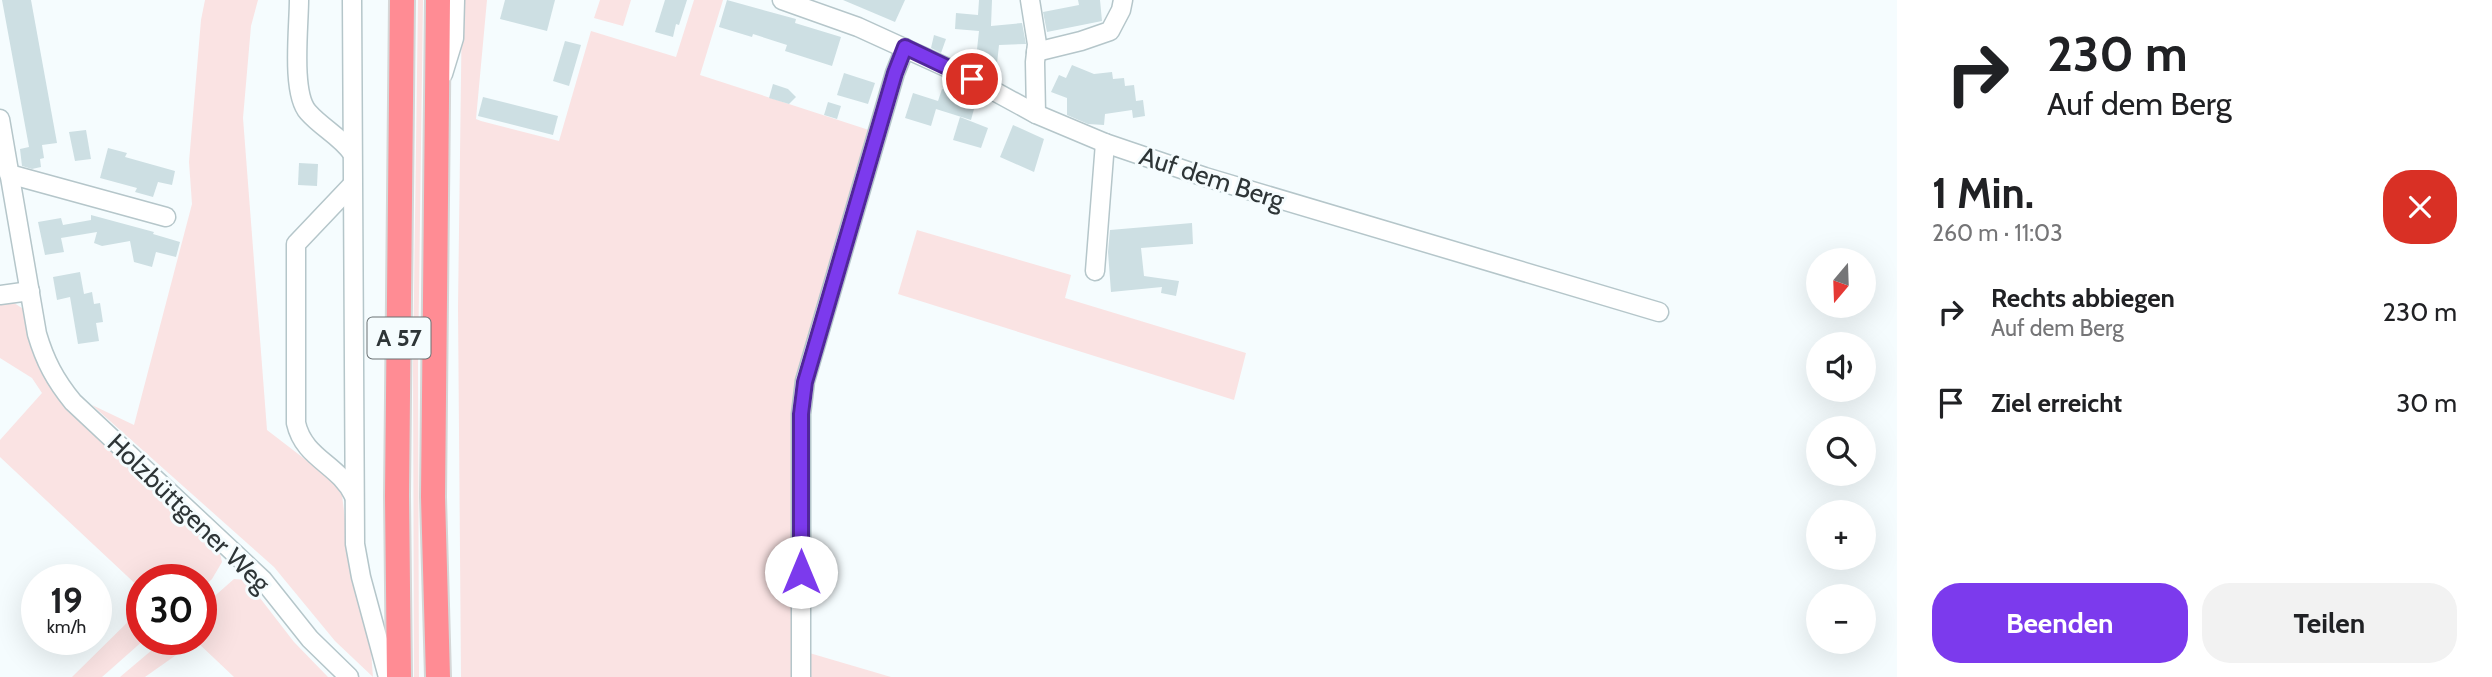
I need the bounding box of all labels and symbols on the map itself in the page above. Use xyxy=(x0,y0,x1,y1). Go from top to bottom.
pin xyxy=(942,49,1002,109)
street label: Auf dem Berg xyxy=(1136,140,1289,217)
north arrow xyxy=(1806,248,1876,318)
road number: A 57 xyxy=(368,318,430,358)
street label: Holzbüttgener Weg xyxy=(101,427,278,600)
position arrow xyxy=(764,535,838,609)
speed limit sign: 30 xyxy=(126,564,217,655)

